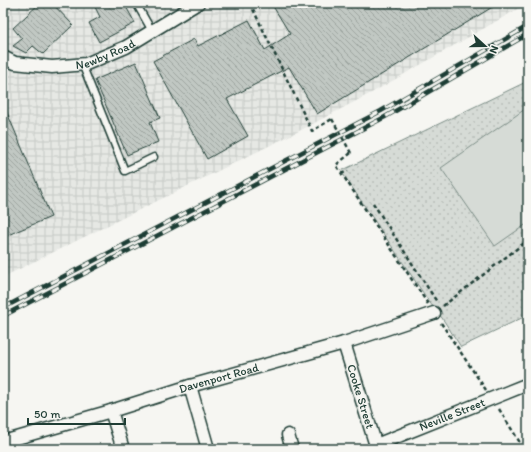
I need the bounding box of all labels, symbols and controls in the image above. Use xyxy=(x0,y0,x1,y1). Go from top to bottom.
north arrow xyxy=(465,26,505,66)
street label: Newby Road xyxy=(75,36,138,72)
text: N xyxy=(486,44,501,55)
street label: Davenport Road xyxy=(177,360,261,396)
street label: Cooke Street xyxy=(344,363,377,431)
street label: Neville Street xyxy=(417,395,487,434)
scale bar xyxy=(28,400,125,426)
text: 50 m xyxy=(34,407,60,421)

